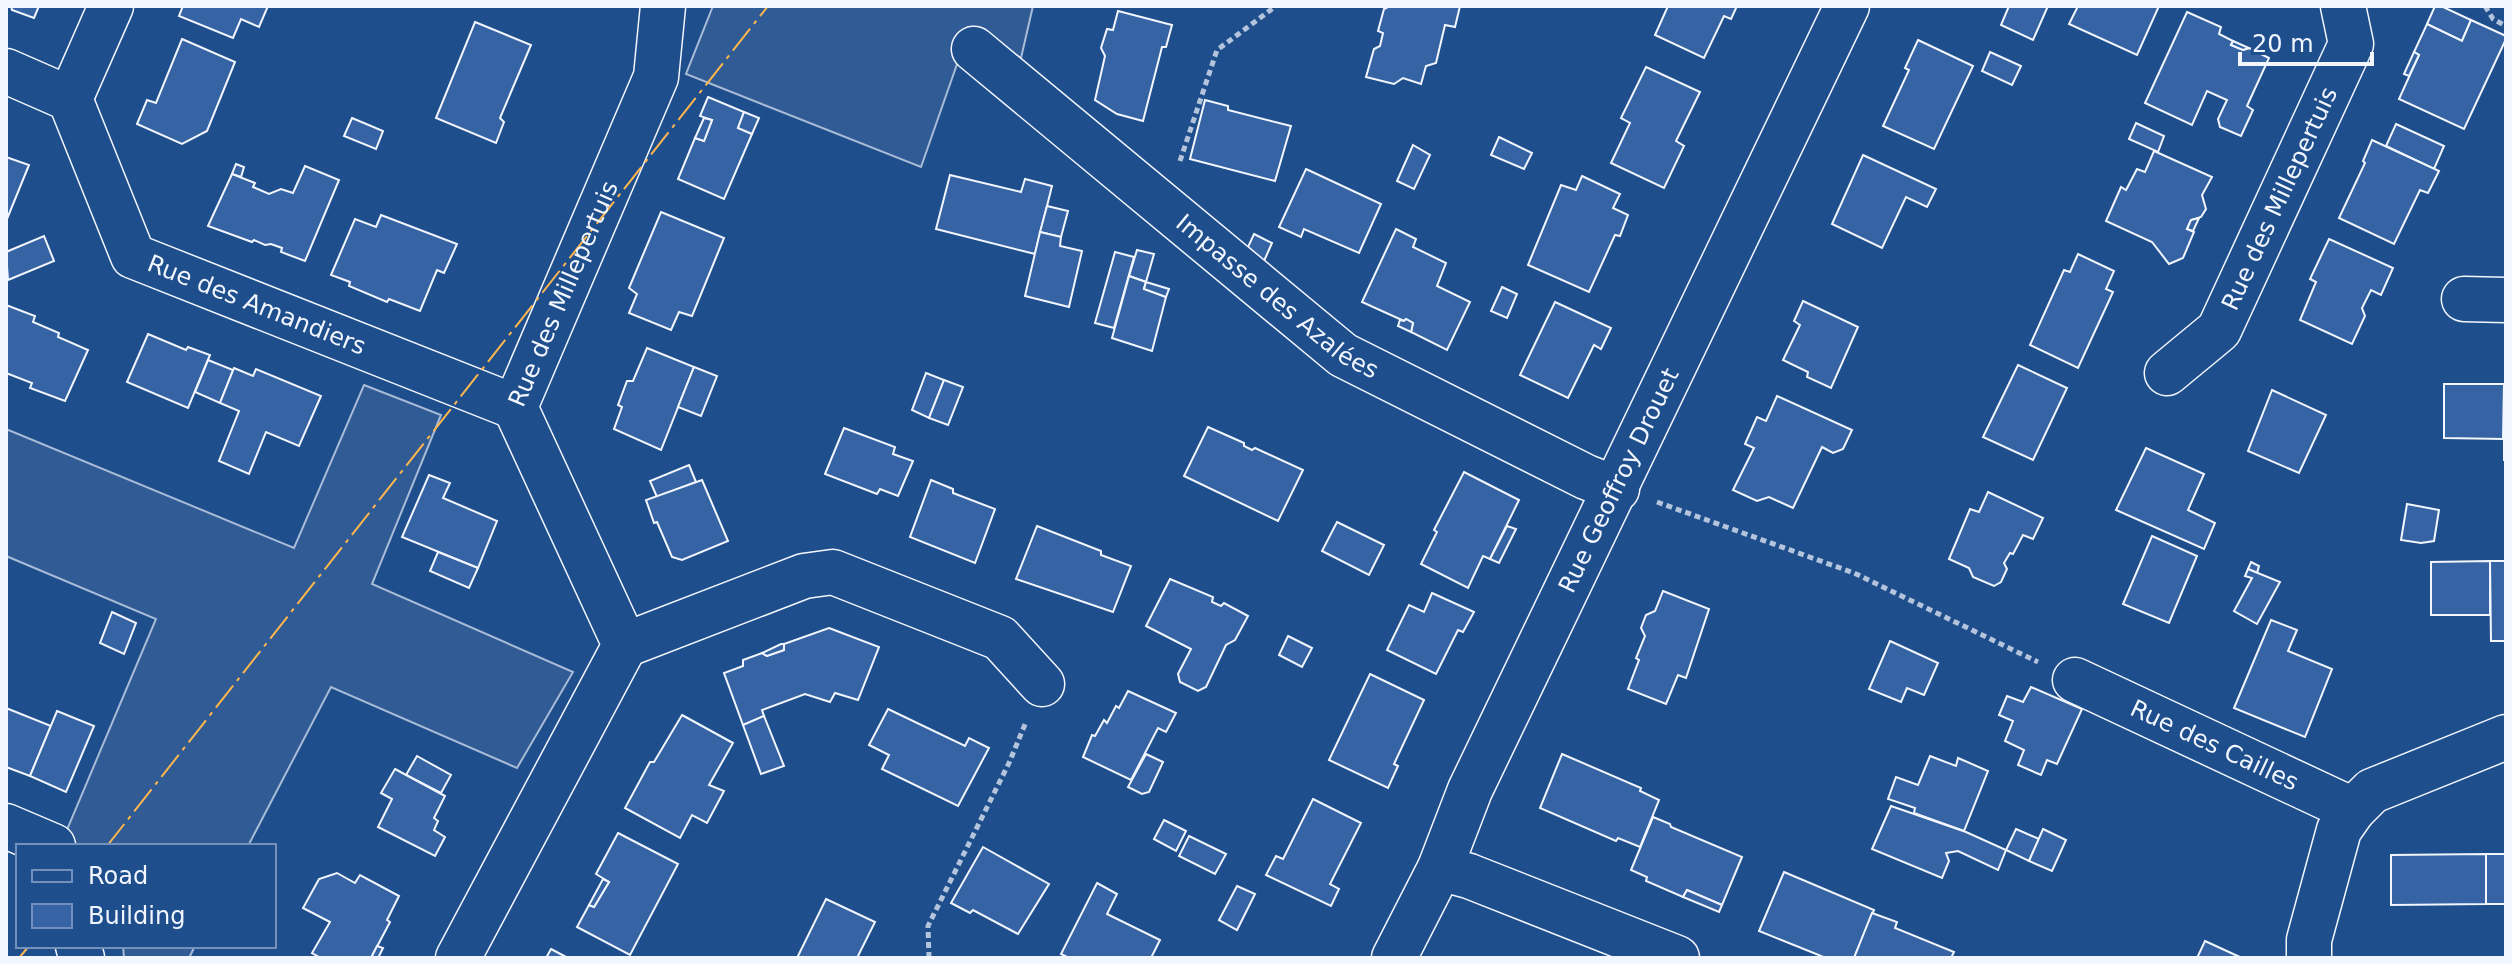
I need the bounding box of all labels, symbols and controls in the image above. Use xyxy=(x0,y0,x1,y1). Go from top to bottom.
scale bar xyxy=(2240,16,2372,66)
text: 20 m xyxy=(2252,30,2314,58)
street label: Rue des Millepertuis xyxy=(2216,83,2343,315)
street label: Rue des Millepertuis xyxy=(503,177,624,411)
street label: Impasse des Azalées xyxy=(1170,209,1383,385)
street label: Rue des Amandiers xyxy=(144,249,370,361)
street label: Rue Geoffroy Drouet xyxy=(1553,364,1685,597)
street label: Rue des Cailles xyxy=(2126,694,2303,797)
legend xyxy=(16,844,276,948)
text: Road xyxy=(88,862,148,890)
text: Building xyxy=(88,902,185,930)

